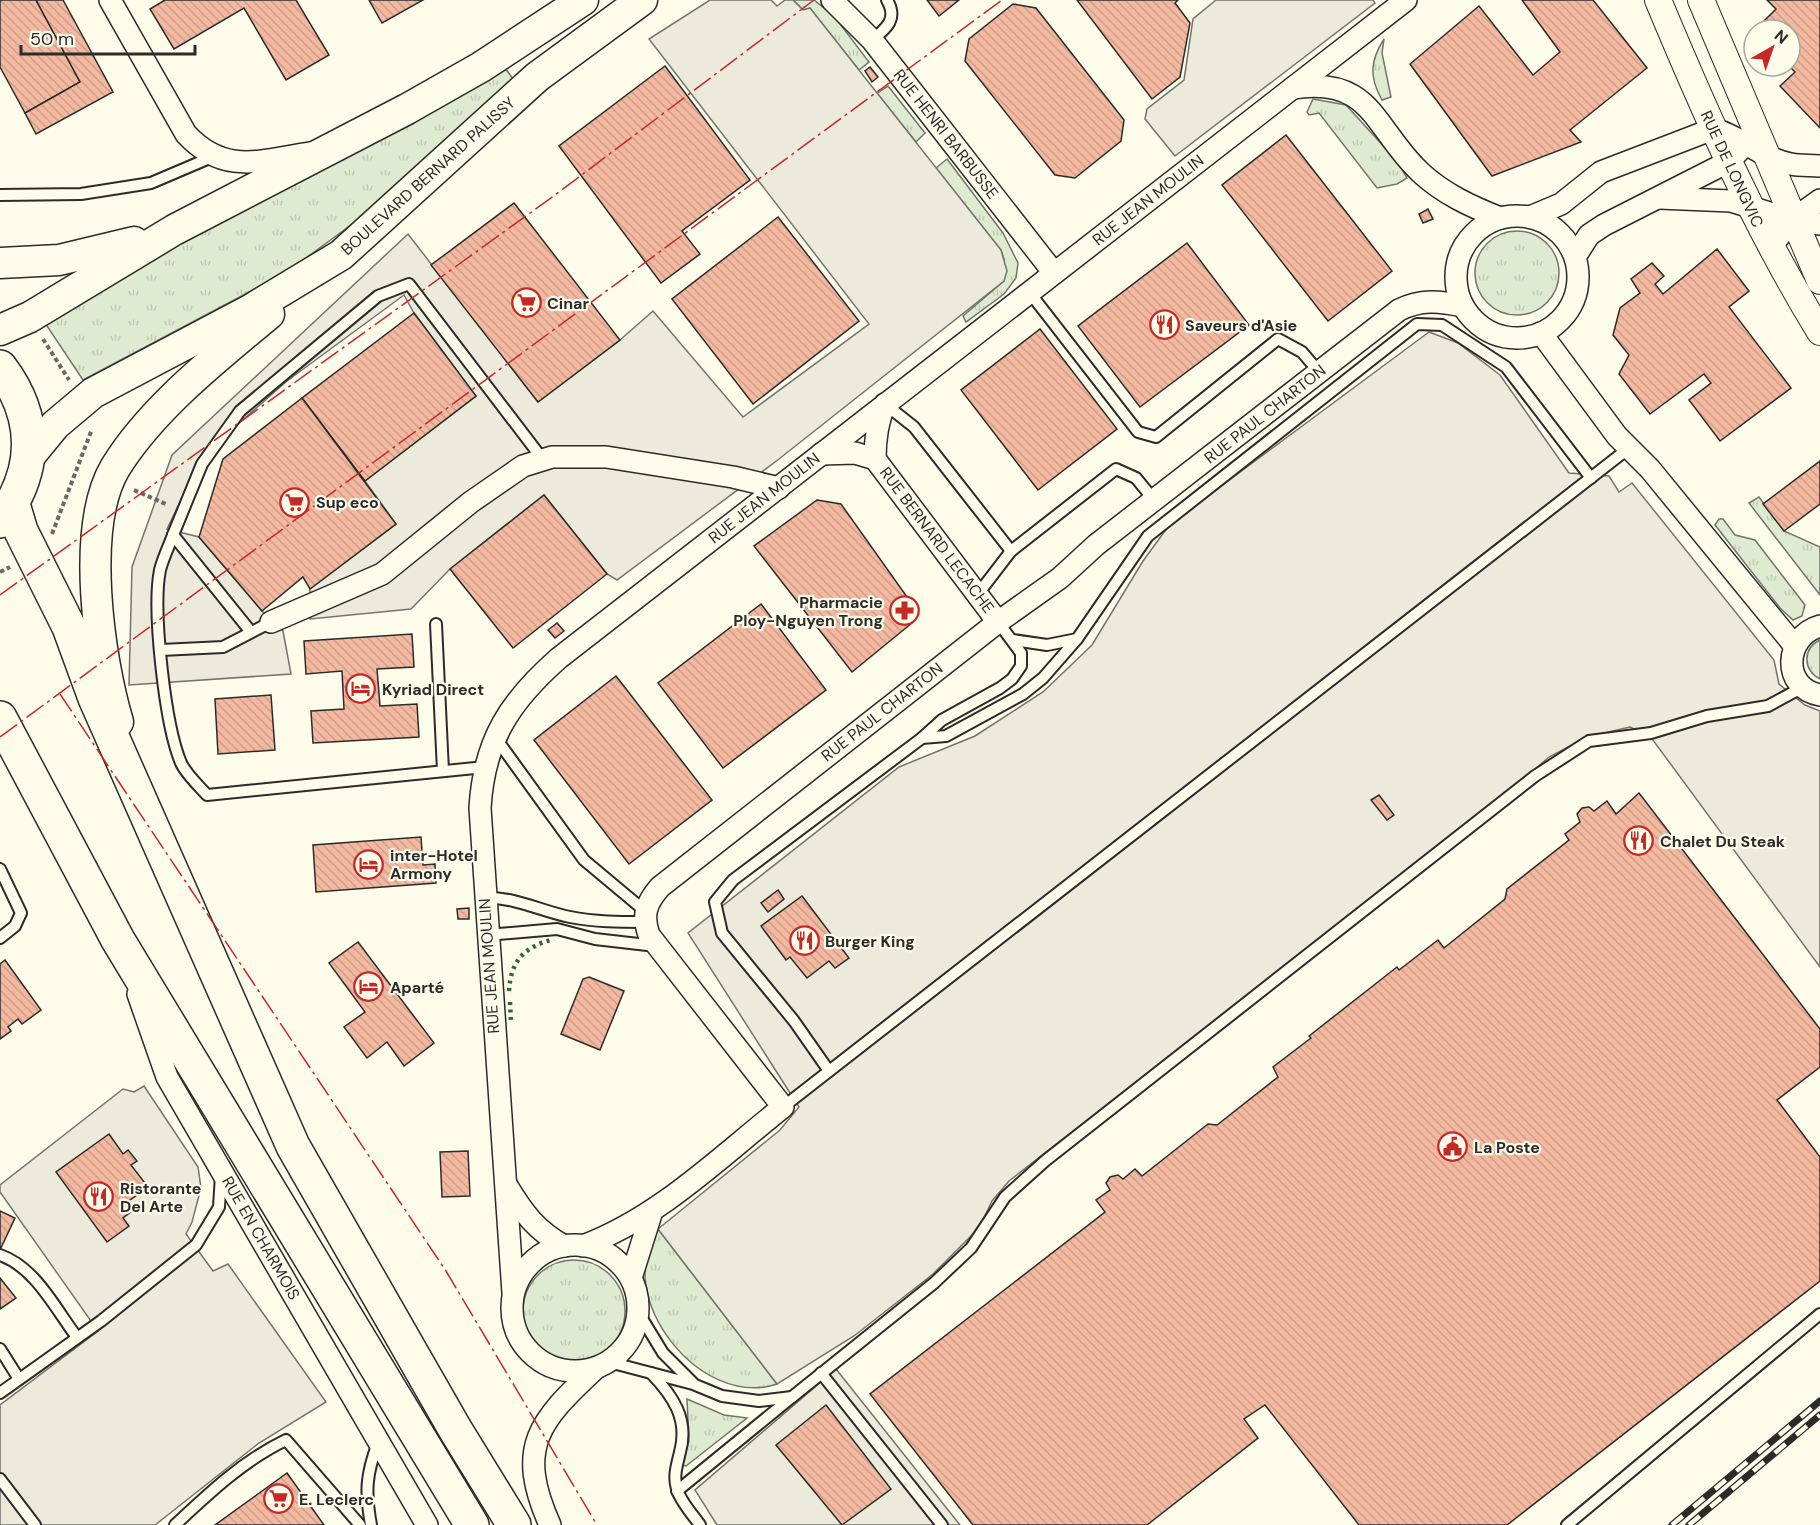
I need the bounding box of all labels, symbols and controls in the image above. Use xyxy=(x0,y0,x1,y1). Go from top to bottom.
scale bar xyxy=(21,18,195,56)
north arrow xyxy=(1742,18,1802,78)
text: N xyxy=(1770,25,1793,49)
text: 50 m xyxy=(30,27,74,51)
street label: RUE HENRI BARBUSSE xyxy=(889,65,1003,203)
street label: BOULEVARD BERNARD PALISSY xyxy=(337,92,519,260)
street label: RUE DE LONGVIC xyxy=(1696,107,1768,231)
street label: RUE JEAN MOULIN xyxy=(1088,150,1208,250)
supermarket icon: Cinar xyxy=(510,287,542,319)
place label: Cinar xyxy=(547,293,589,314)
restaurant icon: Saveurs d'Asie xyxy=(1148,309,1180,341)
place label: Saveurs d'Asie xyxy=(1185,315,1297,336)
street label: RUE PAUL CHARTON xyxy=(1200,360,1330,468)
street label: RUE JEAN MOULIN xyxy=(704,448,824,548)
street label: RUE BERNARD LECACHE xyxy=(875,463,999,617)
supermarket icon: Sup eco xyxy=(279,486,311,518)
place label: Sup eco xyxy=(316,492,379,513)
place label: Pharmacie Ploy-Nguyen Trong xyxy=(733,592,883,631)
pharmacy icon: Pharmacie Ploy-Nguyen Trong xyxy=(888,595,920,627)
street label: RUE PAUL CHARTON xyxy=(817,658,947,766)
hotel icon: Kyriad Direct xyxy=(345,673,377,705)
place label: Kyriad Direct xyxy=(382,679,484,700)
restaurant icon: Chalet Du Steak xyxy=(1623,825,1655,857)
place label: Chalet Du Steak xyxy=(1660,831,1786,852)
place label: inter-Hotel Armony xyxy=(390,845,478,884)
hotel icon: inter-Hotel Armony xyxy=(353,848,385,880)
street label: RUE JEAN MOULIN xyxy=(474,898,504,1034)
restaurant icon: Burger King xyxy=(788,925,820,957)
place label: Burger King xyxy=(825,931,915,952)
hotel icon: Aparté xyxy=(353,971,385,1003)
place label: Aparté xyxy=(390,977,444,998)
public building icon: La Poste xyxy=(1437,1131,1469,1163)
place label: La Poste xyxy=(1474,1137,1540,1158)
street label: RUE EN CHARMOIS xyxy=(217,1173,305,1303)
place label: Ristorante Del Arte xyxy=(120,1178,201,1217)
restaurant icon: Ristorante Del Arte xyxy=(83,1181,115,1213)
supermarket icon: E. Leclerc xyxy=(262,1483,294,1515)
place label: E. Leclerc xyxy=(299,1489,374,1510)

